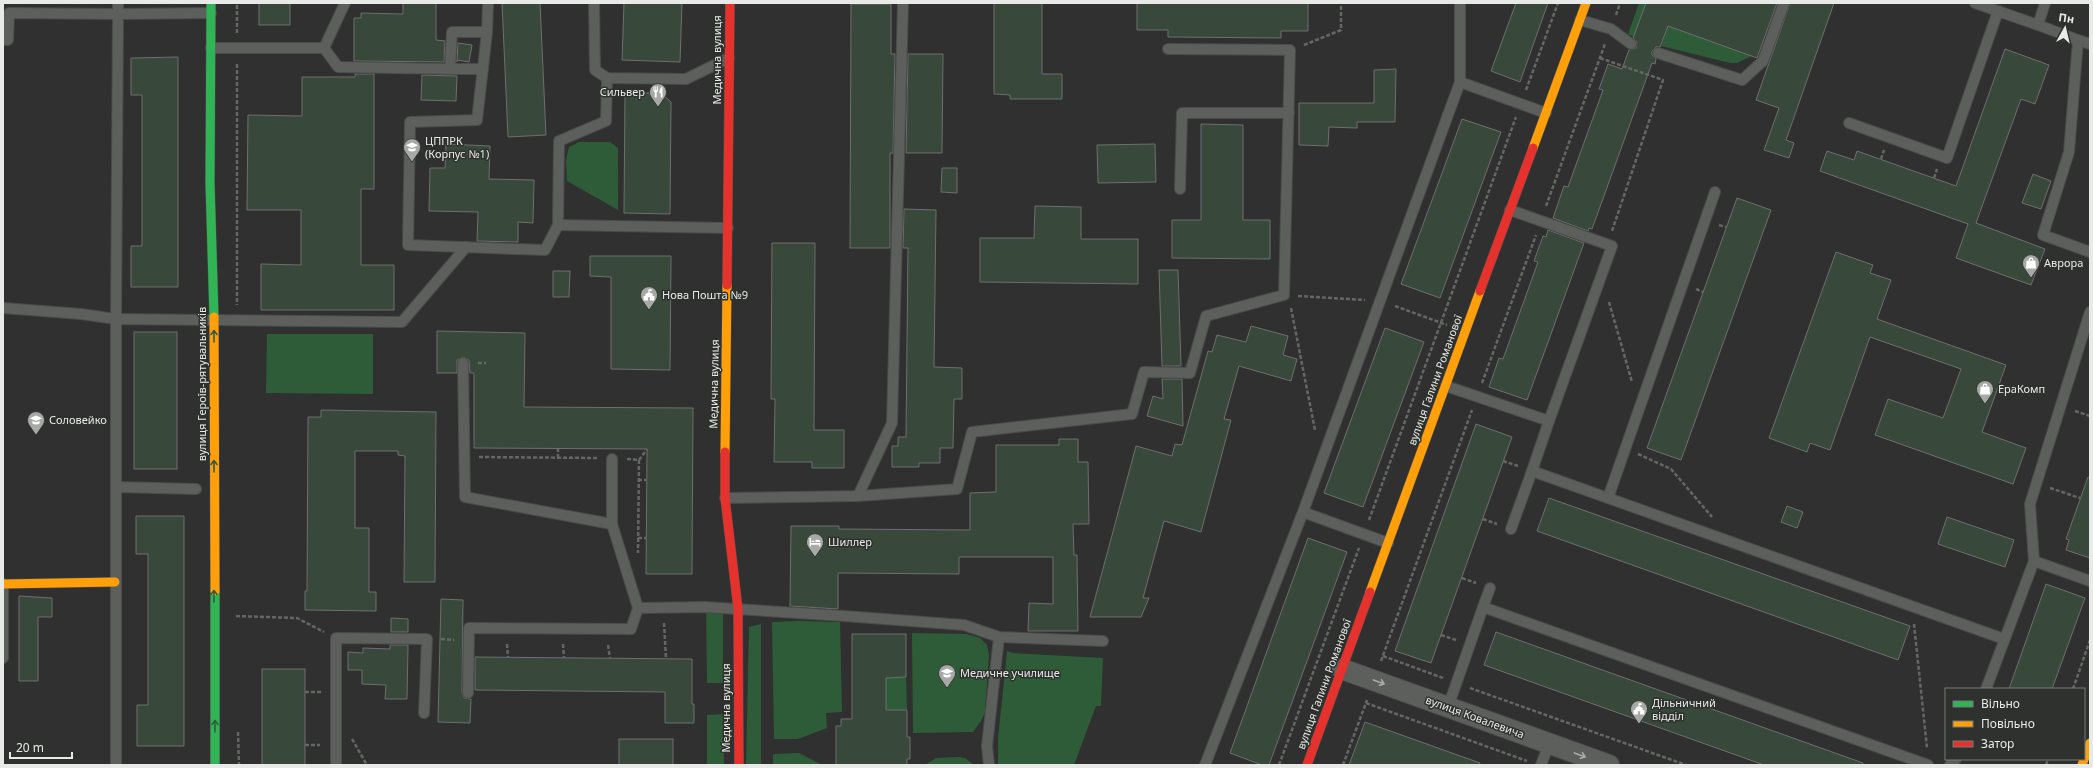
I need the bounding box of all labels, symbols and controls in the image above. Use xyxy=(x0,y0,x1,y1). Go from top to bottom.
north arrow xyxy=(2045,8,2085,48)
text: Пн xyxy=(2058,9,2075,26)
street label: Медична вулиця xyxy=(709,15,724,105)
restaurant icon: Сильвер xyxy=(648,82,668,107)
place label: Сильвер xyxy=(600,84,645,99)
place label: ЦППРК (Корпус №1) xyxy=(425,133,489,161)
school or university icon: ЦППРК (Корпус №1) xyxy=(402,137,422,162)
shop icon: Аврора xyxy=(2021,253,2041,278)
place label: Аврора xyxy=(2044,255,2083,270)
public building icon: Нова Пошта №9 xyxy=(639,285,659,310)
place label: Нова Пошта №9 xyxy=(662,287,748,302)
street label: вулиця Героїв-рятувальників xyxy=(194,307,209,461)
street label: вулиця Галини Романової xyxy=(1404,312,1465,447)
one-way arrow xyxy=(210,330,218,343)
street label: Медична вулиця xyxy=(705,339,722,429)
shop icon: ЕраКомп xyxy=(1975,379,1995,404)
place label: ЕраКомп xyxy=(1998,381,2045,396)
school or university icon: Соловейко xyxy=(26,410,46,435)
place label: Соловейко xyxy=(49,412,107,427)
one-way arrow xyxy=(210,460,218,473)
hotel icon: Шиллер xyxy=(805,532,825,557)
place label: Шиллер xyxy=(828,534,872,549)
one-way arrow xyxy=(210,590,218,603)
street label: вулиця Галини Романової xyxy=(1293,616,1354,751)
street label: Медична вулиця xyxy=(718,663,733,753)
school or university icon: Медичне училище xyxy=(937,663,957,688)
place label: Медичне училище xyxy=(960,665,1060,680)
one-way arrow xyxy=(1373,679,1385,687)
legend xyxy=(1945,688,2085,760)
street label: вулиця Ковалевича xyxy=(1424,692,1527,741)
place label: Дільничний відділ xyxy=(1652,695,1716,723)
text: Вільно xyxy=(1981,695,2020,712)
public building icon: Дільничний відділ xyxy=(1629,699,1649,724)
text: Повільно xyxy=(1981,715,2035,732)
one-way arrow xyxy=(211,720,219,733)
scale bar xyxy=(10,734,72,760)
text: Затор xyxy=(1981,735,2014,752)
text: 20 m xyxy=(16,739,44,756)
one-way arrow xyxy=(1574,752,1587,759)

